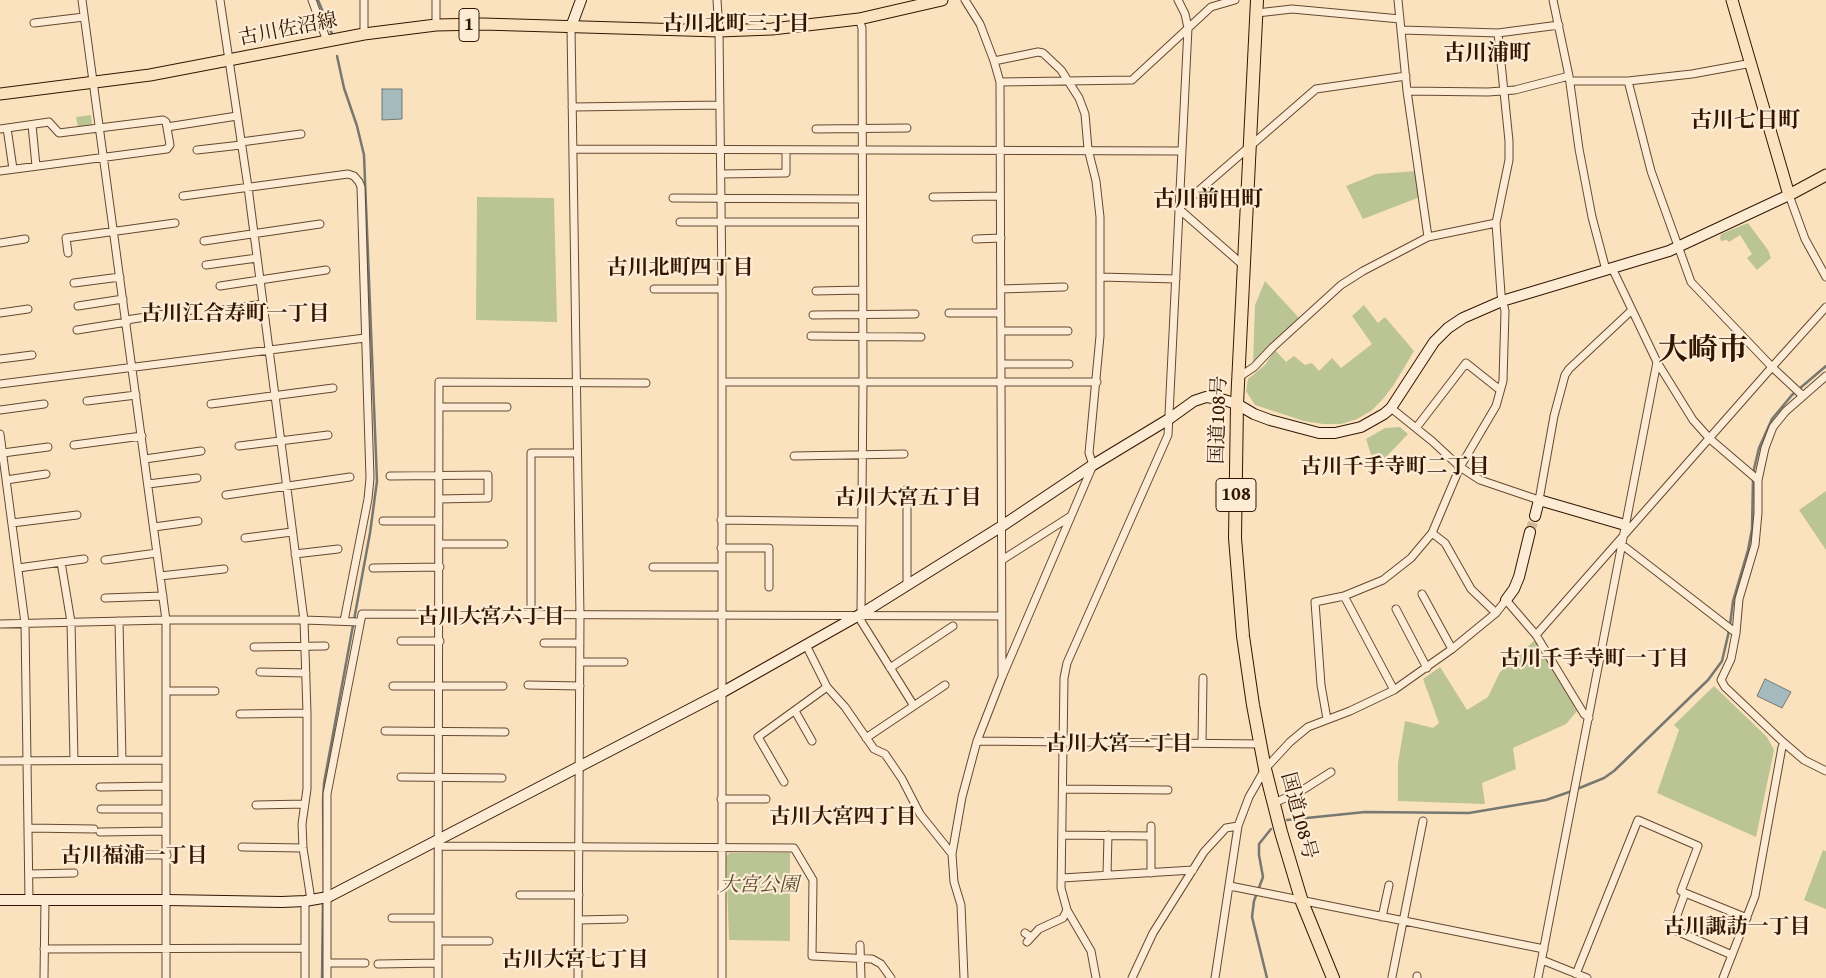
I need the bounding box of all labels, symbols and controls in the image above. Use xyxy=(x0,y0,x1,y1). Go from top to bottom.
road number: 1 xyxy=(459,8,479,42)
street label: 古川佐沼線 xyxy=(237,9,339,51)
district label: 古川北町三丁目 xyxy=(663,12,809,38)
district label: 古川浦町 xyxy=(1443,41,1531,67)
district label: 古川七日町 xyxy=(1690,108,1800,134)
district label: 古川前田町 xyxy=(1153,187,1263,213)
district label: 古川北町四丁目 xyxy=(607,256,753,282)
district label: 古川江合寿町一丁目 xyxy=(141,302,329,328)
district label: 大崎市 xyxy=(1658,333,1748,369)
street label: 国道108号 xyxy=(1205,375,1233,465)
district label: 古川千手寺町二丁目 xyxy=(1301,455,1489,481)
road number: 108 xyxy=(1216,478,1256,512)
district label: 古川大宮五丁目 xyxy=(835,486,981,512)
district label: 古川大宮六丁目 xyxy=(418,605,564,631)
district label: 古川千手寺町一丁目 xyxy=(1500,647,1688,673)
district label: 古川大宮一丁目 xyxy=(1046,732,1192,758)
street label: 国道108号 xyxy=(1275,770,1321,862)
district label: 古川大宮四丁目 xyxy=(770,805,916,831)
district label: 古川福浦一丁目 xyxy=(61,844,207,870)
park label: 大宮公園 xyxy=(719,874,799,898)
district label: 古川諏訪一丁目 xyxy=(1664,915,1810,941)
district label: 古川大宮七丁目 xyxy=(502,948,648,974)

